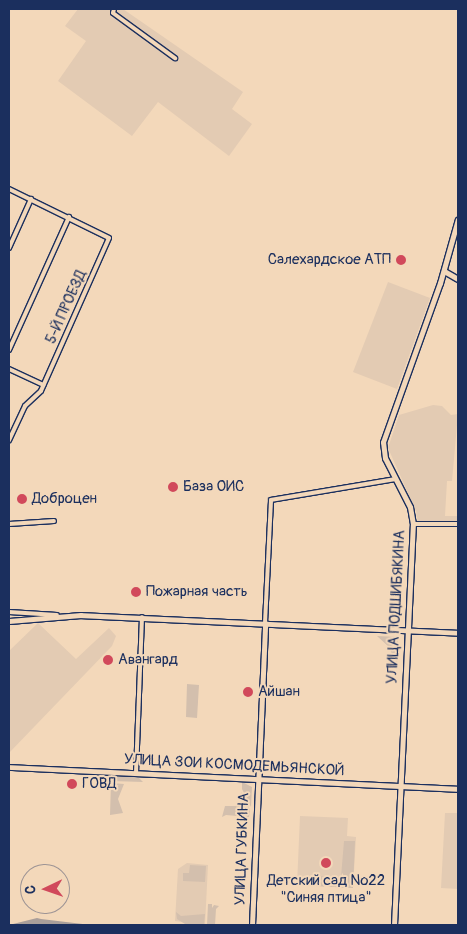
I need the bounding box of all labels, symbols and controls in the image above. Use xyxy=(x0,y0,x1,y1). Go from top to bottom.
place label: Салехардское АТП xyxy=(268,251,391,269)
marker: Салехардское АТП xyxy=(395,254,407,266)
street label: 5-Й ПРОЕЗД xyxy=(42,267,90,347)
place label: База ОИС xyxy=(183,478,244,496)
marker: База ОИС xyxy=(167,481,179,493)
place label: Доброцен xyxy=(32,490,97,508)
marker: Доброцен xyxy=(16,493,28,505)
street label: УЛИЦА ПОДШИБЯКИНА xyxy=(383,530,409,684)
place label: Пожарная часть xyxy=(146,583,248,601)
marker: Пожарная часть xyxy=(130,586,142,598)
place label: Авангард xyxy=(118,651,178,669)
marker: Авангард xyxy=(102,654,114,666)
place label: Айшан xyxy=(258,683,300,701)
marker: Айшан xyxy=(242,686,254,698)
street label: УЛИЦА ЗОИ КОСМОДЕМЬЯНСКОЙ xyxy=(124,750,344,780)
place label: ГОВД xyxy=(82,775,116,793)
marker: ГОВД xyxy=(66,778,78,790)
street label: УЛИЦА ГУБКИНА xyxy=(231,792,253,906)
marker: Детский сад №22 "Синяя птица" xyxy=(320,857,332,869)
north arrow xyxy=(20,864,70,914)
place label: Детский сад №22 "Синяя птица" xyxy=(267,871,385,906)
text: С xyxy=(22,885,39,895)

